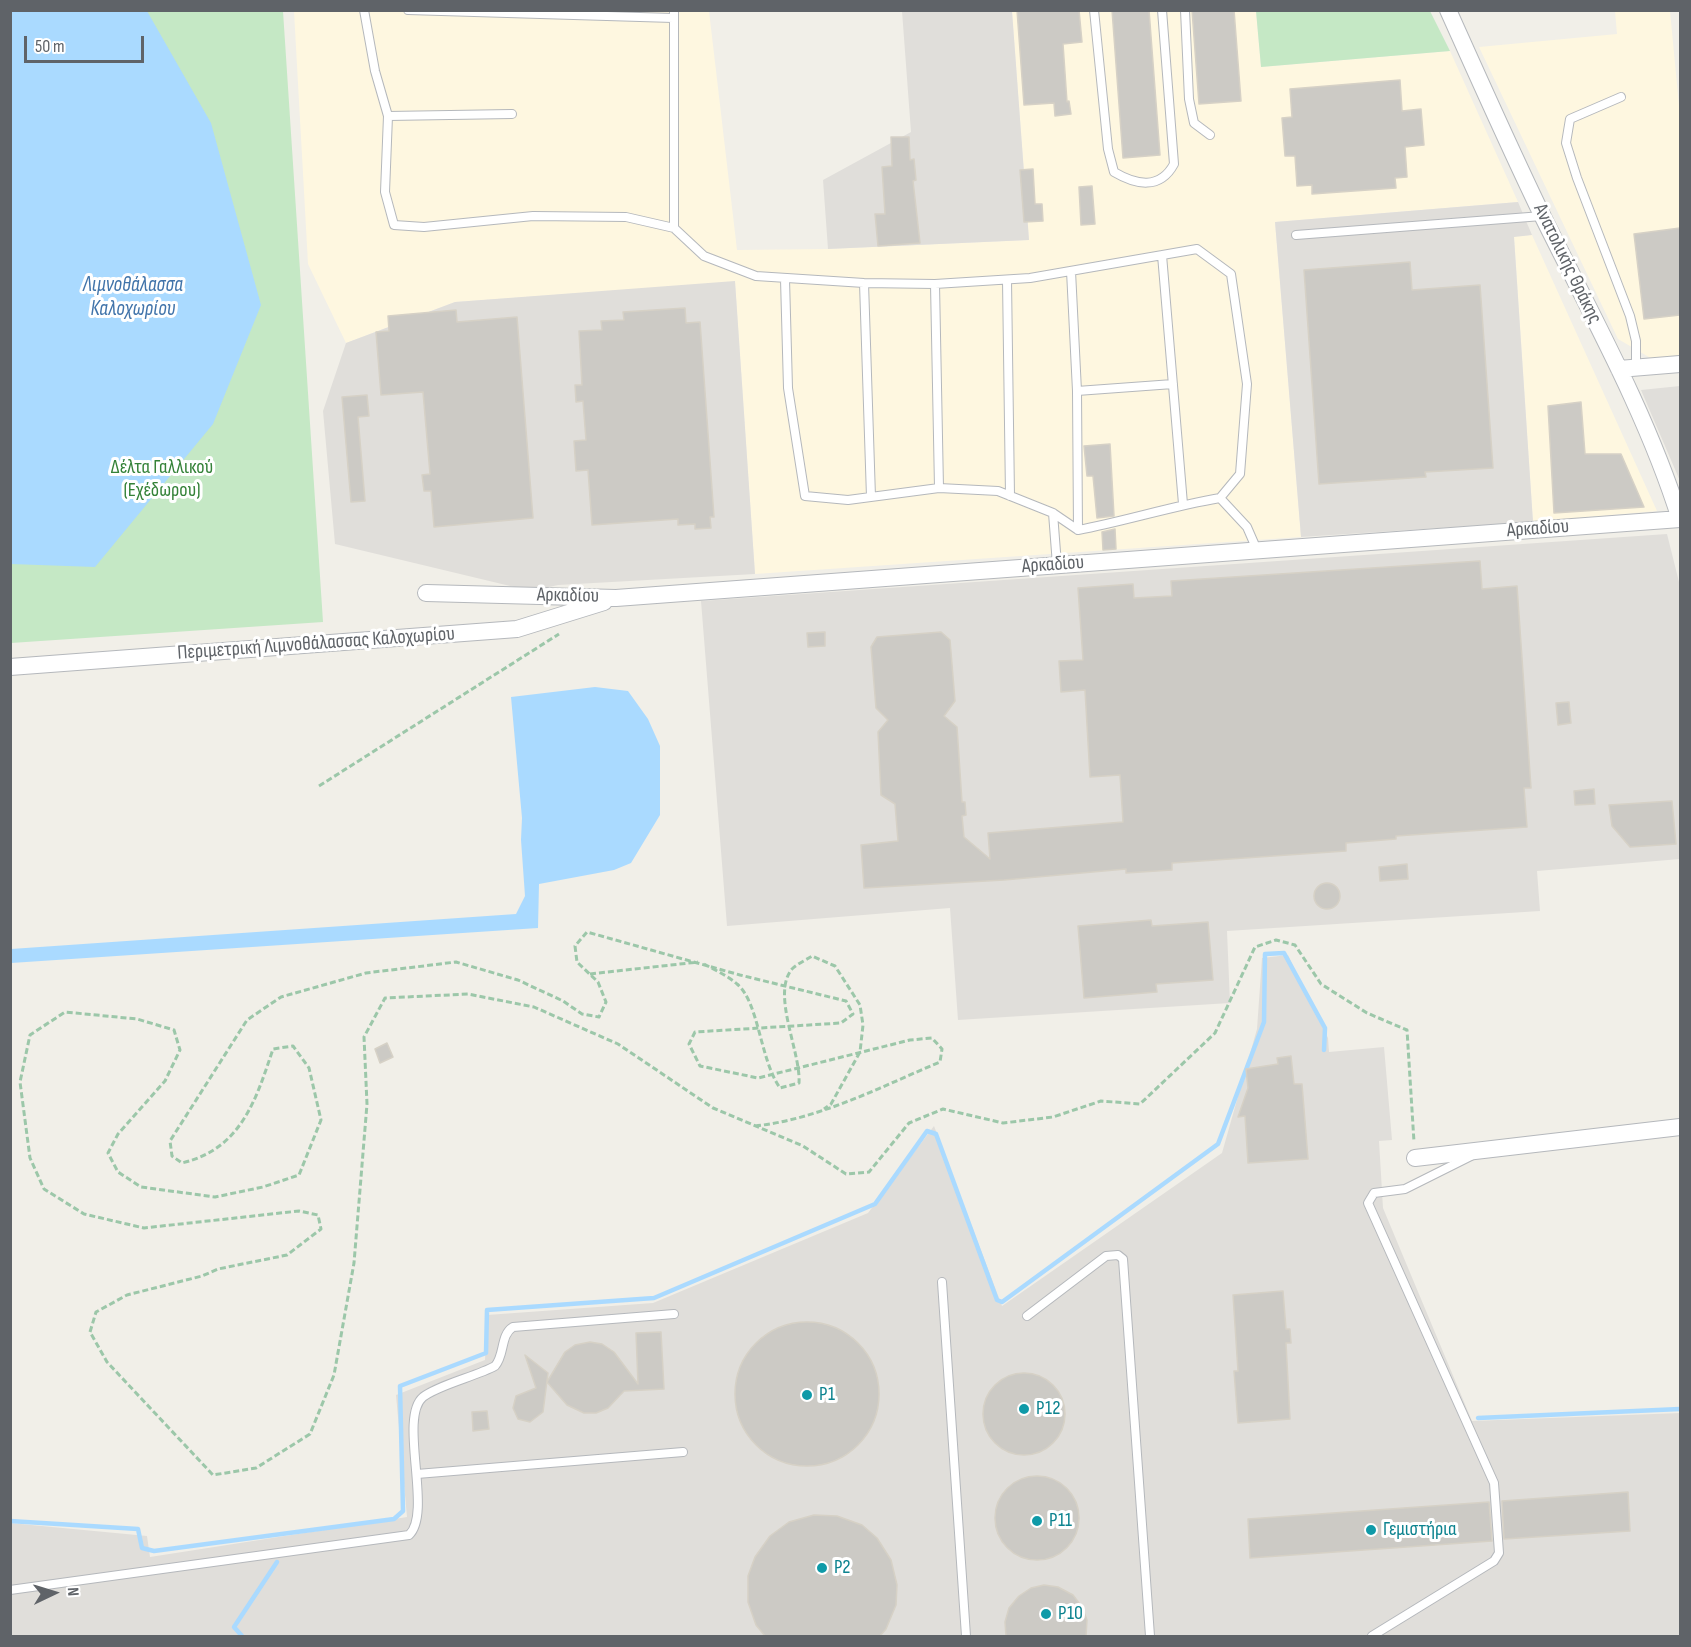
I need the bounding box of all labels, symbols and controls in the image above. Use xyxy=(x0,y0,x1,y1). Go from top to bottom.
scale bar xyxy=(27,24,147,62)
text: 50 m xyxy=(35,36,65,57)
street label: Ανατολικής Θράκης xyxy=(1528,200,1606,328)
water label: Λιμνοθάλασσα Καλοχωρίου xyxy=(83,273,183,323)
park label: Δέλτα Γαλλικού (Εχέδωρου) xyxy=(111,456,213,503)
street label: Αρκαδίου xyxy=(1506,515,1570,543)
street label: Αρκαδίου xyxy=(1021,551,1085,579)
street label: Αρκαδίου xyxy=(537,583,599,609)
street label: Περιμετρική Λιμνοθάλασσας Καλοχωρίου xyxy=(176,622,456,666)
place label: P1 xyxy=(819,1383,835,1407)
marker: P1 xyxy=(800,1388,814,1402)
place label: P12 xyxy=(1036,1397,1060,1421)
marker: P12 xyxy=(1017,1402,1031,1416)
place label: P11 xyxy=(1049,1509,1072,1533)
marker: P11 xyxy=(1030,1514,1044,1528)
place label: Γεμιστήρια xyxy=(1383,1518,1456,1542)
marker: Γεμιστήρια xyxy=(1364,1523,1378,1537)
place label: P2 xyxy=(834,1556,851,1580)
marker: P2 xyxy=(815,1561,829,1575)
north arrow xyxy=(24,1563,84,1623)
text: N xyxy=(63,1587,82,1597)
place label: P10 xyxy=(1058,1602,1083,1626)
marker: P10 xyxy=(1039,1607,1053,1621)

